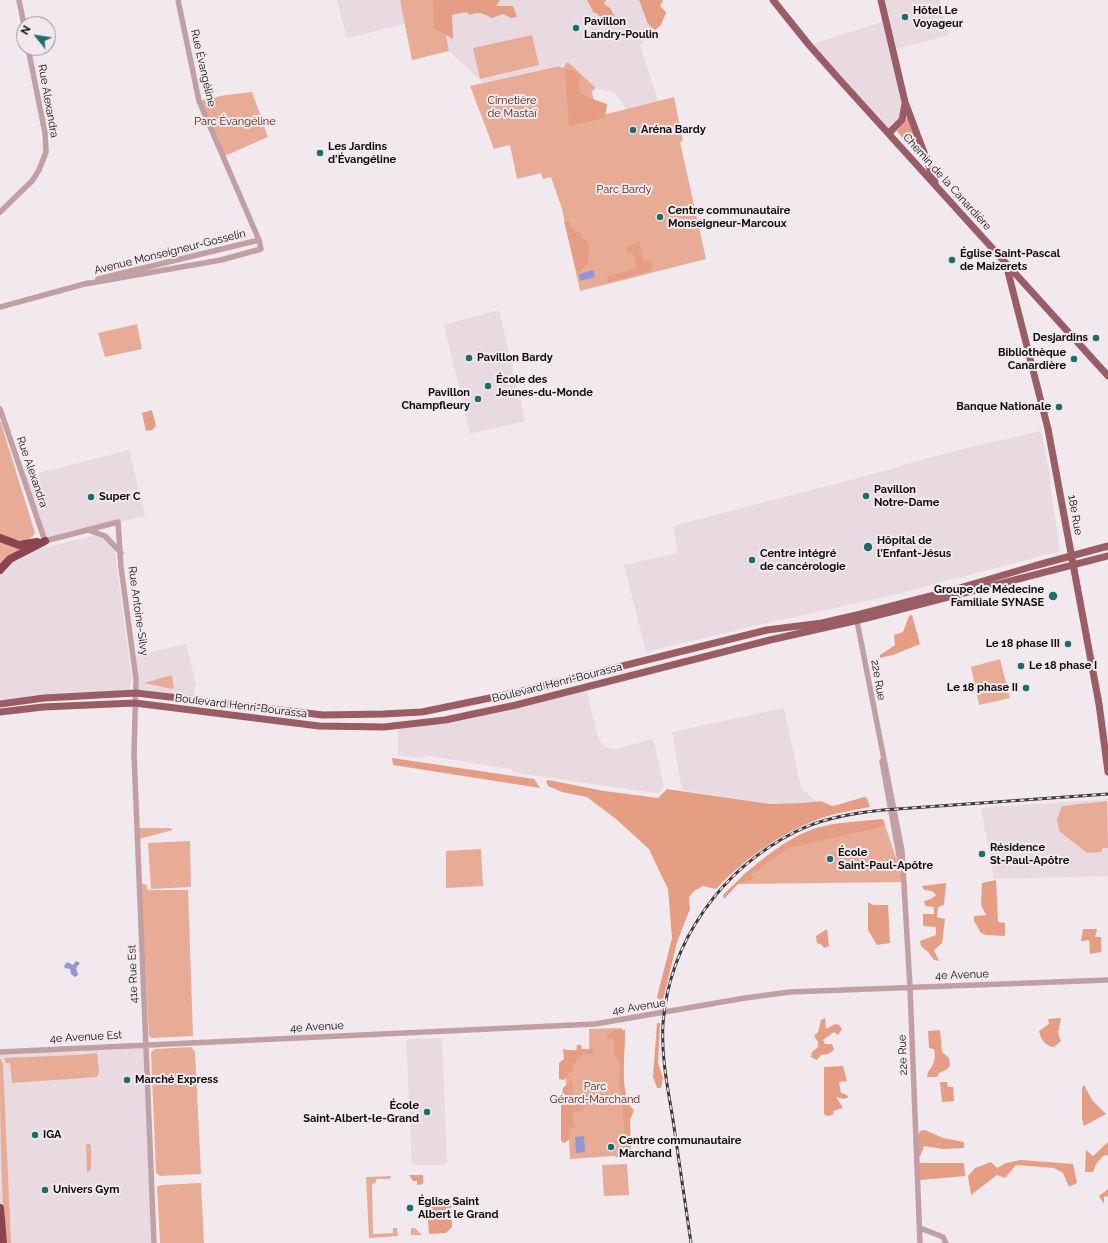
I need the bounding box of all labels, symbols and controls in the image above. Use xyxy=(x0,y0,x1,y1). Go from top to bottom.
place label: Hôtel Le Voyageur xyxy=(913,4,963,30)
marker: Hôtel Le Voyageur xyxy=(900,12,910,22)
place label: Pavillon Landry-Poulin xyxy=(584,15,658,41)
north arrow xyxy=(16,16,56,56)
text: N xyxy=(18,23,34,37)
marker: Pavillon Landry-Poulin xyxy=(571,23,581,33)
street label: Rue Évangéline xyxy=(188,28,218,108)
street label: Rue Alexandra xyxy=(35,63,61,139)
park label: Cimetière de Mastaï xyxy=(487,94,537,120)
park label: Parc Évangéline xyxy=(194,115,276,129)
place label: Aréna Bardy xyxy=(641,123,706,137)
marker: Aréna Bardy xyxy=(628,125,638,135)
street label: Chemin de la Canardière xyxy=(900,131,994,233)
place label: Les Jardins d'Évangéline xyxy=(328,140,396,166)
marker: Les Jardins d'Évangéline xyxy=(315,148,325,158)
park label: Parc Bardy xyxy=(596,183,652,197)
place label: Centre communautaire Monseigneur-Marcoux xyxy=(668,204,790,230)
marker: Centre communautaire Monseigneur-Marcoux xyxy=(655,212,665,222)
street label: Avenue Monseigneur-Gosselin xyxy=(93,227,247,277)
place label: Église Saint-Pascal de Maizerets xyxy=(960,247,1060,273)
marker: Église Saint-Pascal de Maizerets xyxy=(947,255,957,265)
place label: Desjardins xyxy=(1033,331,1088,345)
marker: Desjardins xyxy=(1091,333,1101,343)
place label: Bibliothèque Canardière xyxy=(998,346,1066,372)
place label: Pavillon Bardy xyxy=(477,351,553,365)
marker: Pavillon Bardy xyxy=(464,353,474,363)
marker: Bibliothèque Canardière xyxy=(1069,354,1079,364)
place label: École des Jeunes-du-Monde xyxy=(496,373,593,399)
marker: École des Jeunes-du-Monde xyxy=(483,381,493,391)
place label: Pavillon Champfleury xyxy=(401,386,470,412)
marker: Pavillon Champfleury xyxy=(473,394,483,404)
place label: Banque Nationale xyxy=(956,400,1051,414)
marker: Banque Nationale xyxy=(1054,402,1064,412)
street label: Rue Alexandra xyxy=(14,435,50,509)
place label: Pavillon Notre-Dame xyxy=(874,483,939,509)
place label: Super C xyxy=(99,490,141,504)
marker: Pavillon Notre-Dame xyxy=(861,491,871,501)
marker: Super C xyxy=(86,492,96,502)
street label: 18e Rue xyxy=(1065,494,1085,536)
place label: Hôpital de l'Enfant-Jésus xyxy=(877,534,951,560)
marker: Hôpital de l'Enfant-Jésus xyxy=(862,541,874,553)
place label: Centre intégré de cancérologie xyxy=(760,547,846,573)
marker: Centre intégré de cancérologie xyxy=(747,555,757,565)
street label: Rue Antoine-Silvy xyxy=(125,565,151,657)
place label: Groupe de Médecine Familiale SYNASE xyxy=(934,583,1044,609)
marker: Groupe de Médecine Familiale SYNASE xyxy=(1047,590,1059,602)
place label: Le 18 phase III xyxy=(986,637,1060,651)
marker: Le 18 phase III xyxy=(1063,639,1073,649)
street label: 22e Rue xyxy=(868,659,888,701)
place label: Le 18 phase I xyxy=(1029,659,1097,673)
street label: Boulevard Henri-Bourassa xyxy=(491,660,623,706)
marker: Le 18 phase I xyxy=(1016,661,1026,671)
place label: Le 18 phase II xyxy=(947,681,1018,695)
marker: Le 18 phase II xyxy=(1021,683,1031,693)
street label: Boulevard Henri-Bourassa xyxy=(174,691,308,721)
place label: Résidence St-Paul-Apôtre xyxy=(990,841,1069,867)
place label: École Saint-Paul-Apôtre xyxy=(838,846,933,872)
marker: Résidence St-Paul-Apôtre xyxy=(977,849,987,859)
marker: École Saint-Paul-Apôtre xyxy=(825,854,835,864)
street label: 41e Rue Est xyxy=(125,945,141,1003)
street label: 4e Avenue xyxy=(935,967,989,983)
street label: 4e Avenue xyxy=(611,996,667,1018)
street label: 4e Avenue xyxy=(290,1019,344,1035)
street label: 4e Avenue Est xyxy=(50,1029,122,1045)
street label: 22e Rue xyxy=(896,1034,910,1076)
place label: Marché Express xyxy=(135,1073,218,1087)
marker: Marché Express xyxy=(122,1075,132,1085)
park label: Parc Gérard-Marchand xyxy=(550,1080,640,1106)
place label: École Saint-Albert-le-Grand xyxy=(303,1099,419,1125)
marker: École Saint-Albert-le-Grand xyxy=(422,1107,432,1117)
place label: IGA xyxy=(43,1128,62,1142)
marker: IGA xyxy=(30,1130,40,1140)
place label: Centre communautaire Marchand xyxy=(619,1134,741,1160)
marker: Centre communautaire Marchand xyxy=(606,1142,616,1152)
place label: Univers Gym xyxy=(53,1183,120,1197)
marker: Univers Gym xyxy=(40,1185,50,1195)
place label: Église Saint Albert le Grand xyxy=(418,1195,499,1221)
marker: Église Saint Albert le Grand xyxy=(405,1203,415,1213)

